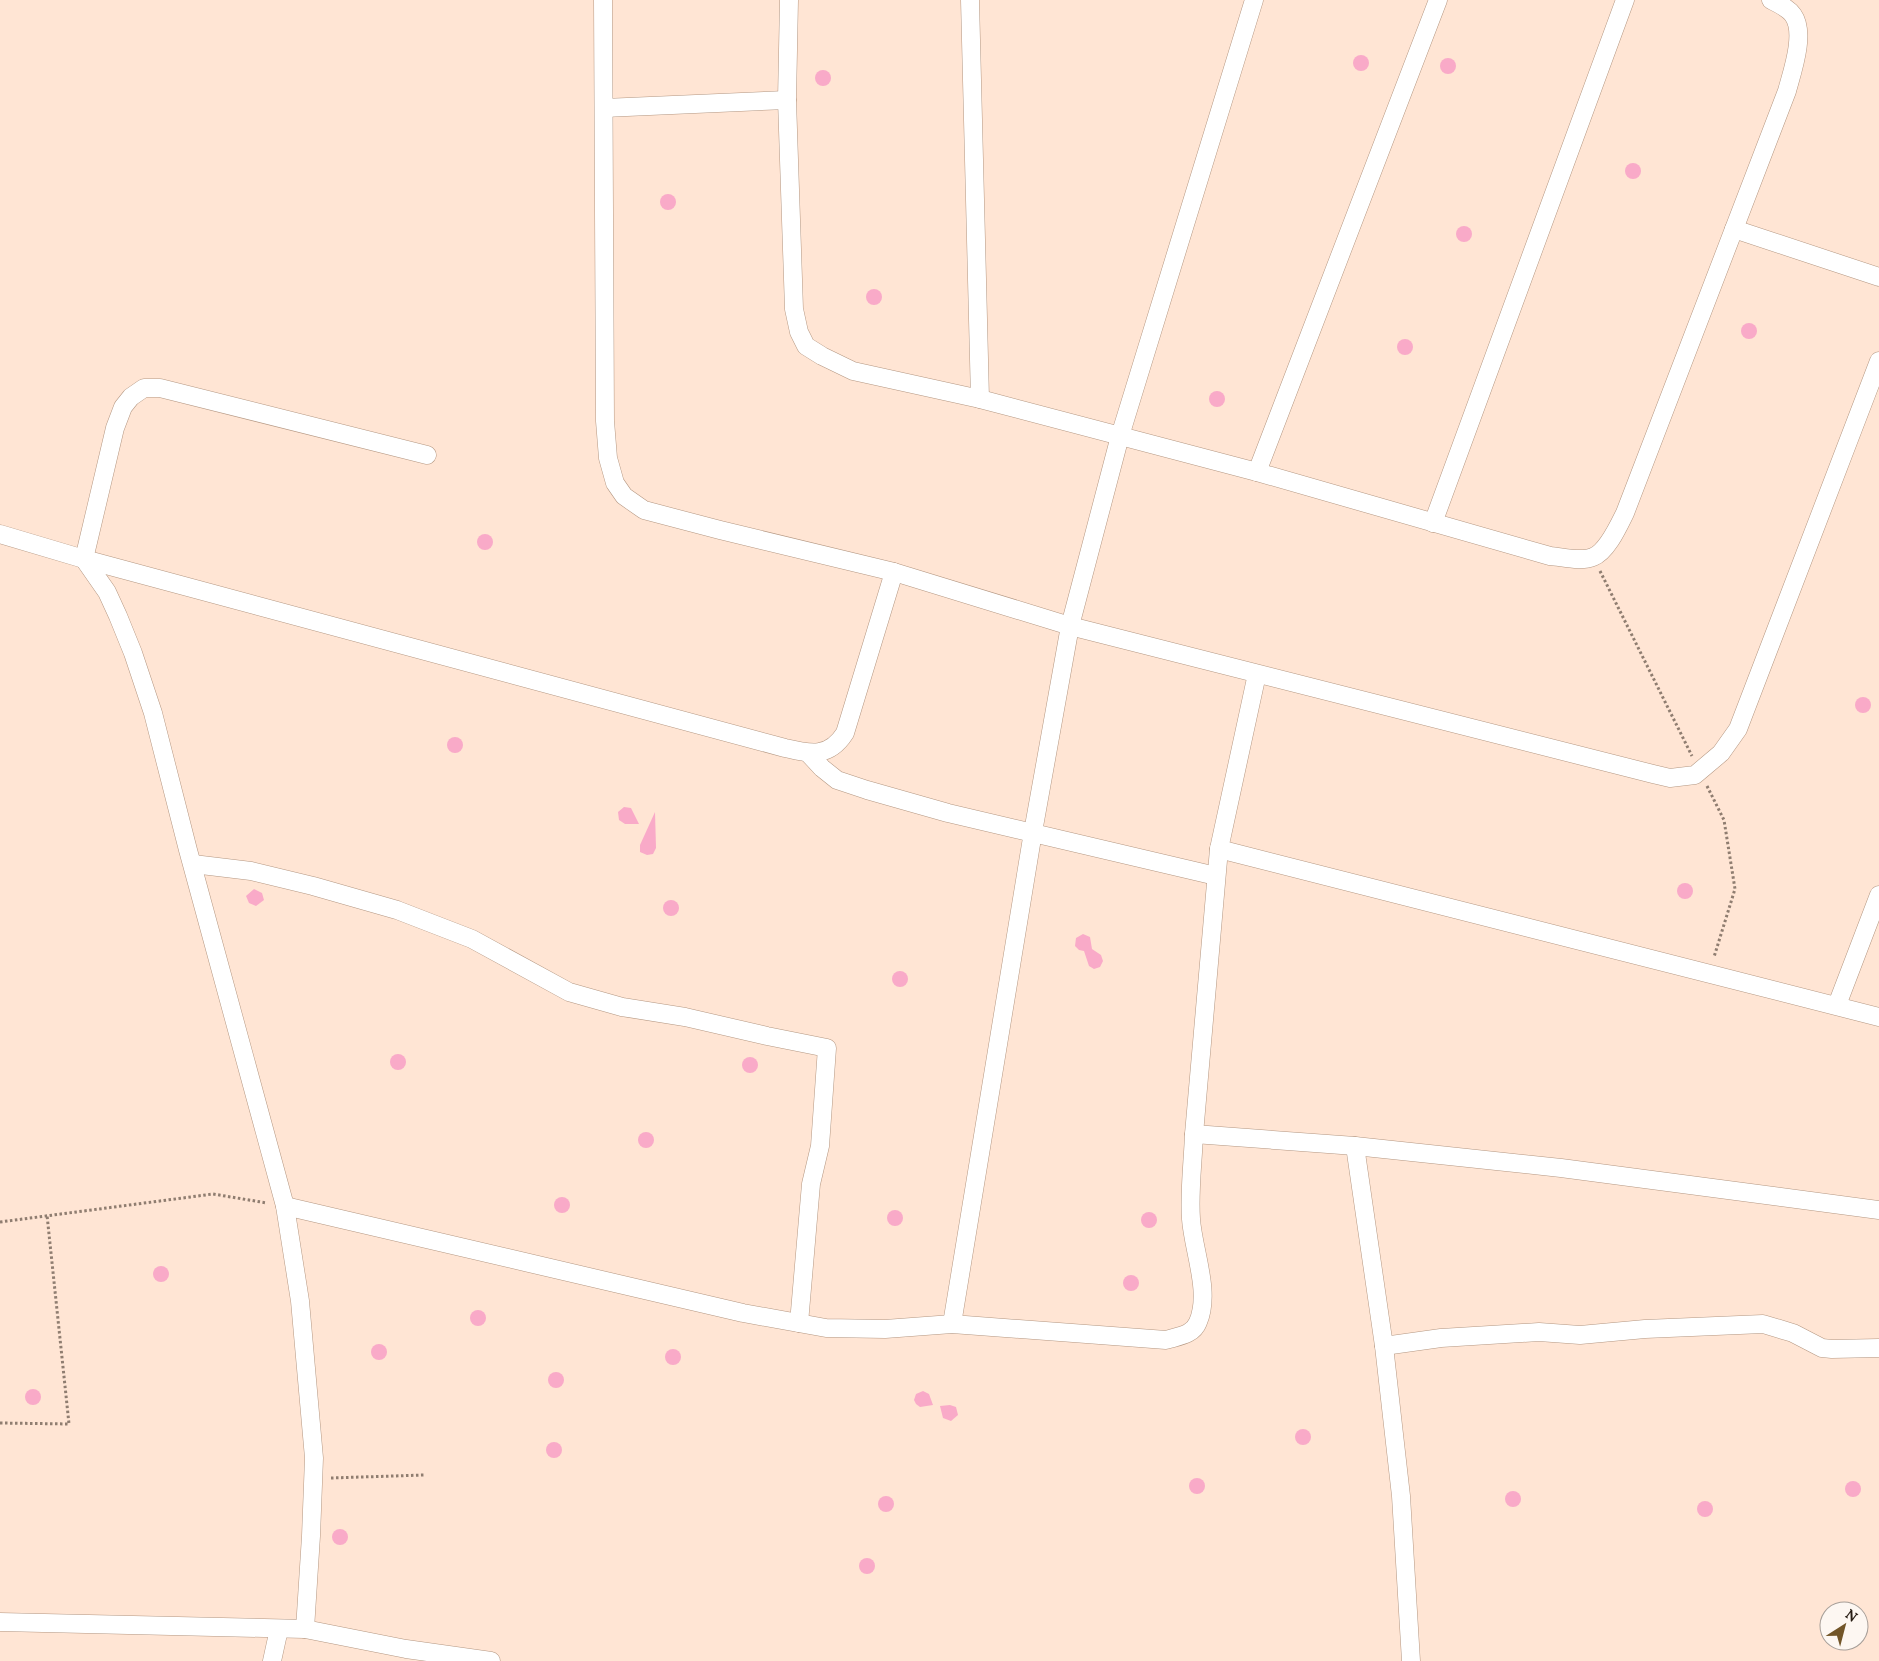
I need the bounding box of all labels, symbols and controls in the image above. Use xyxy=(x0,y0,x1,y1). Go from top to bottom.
north arrow xyxy=(1819,1601,1869,1651)
text: N xyxy=(1842,1605,1861,1626)

